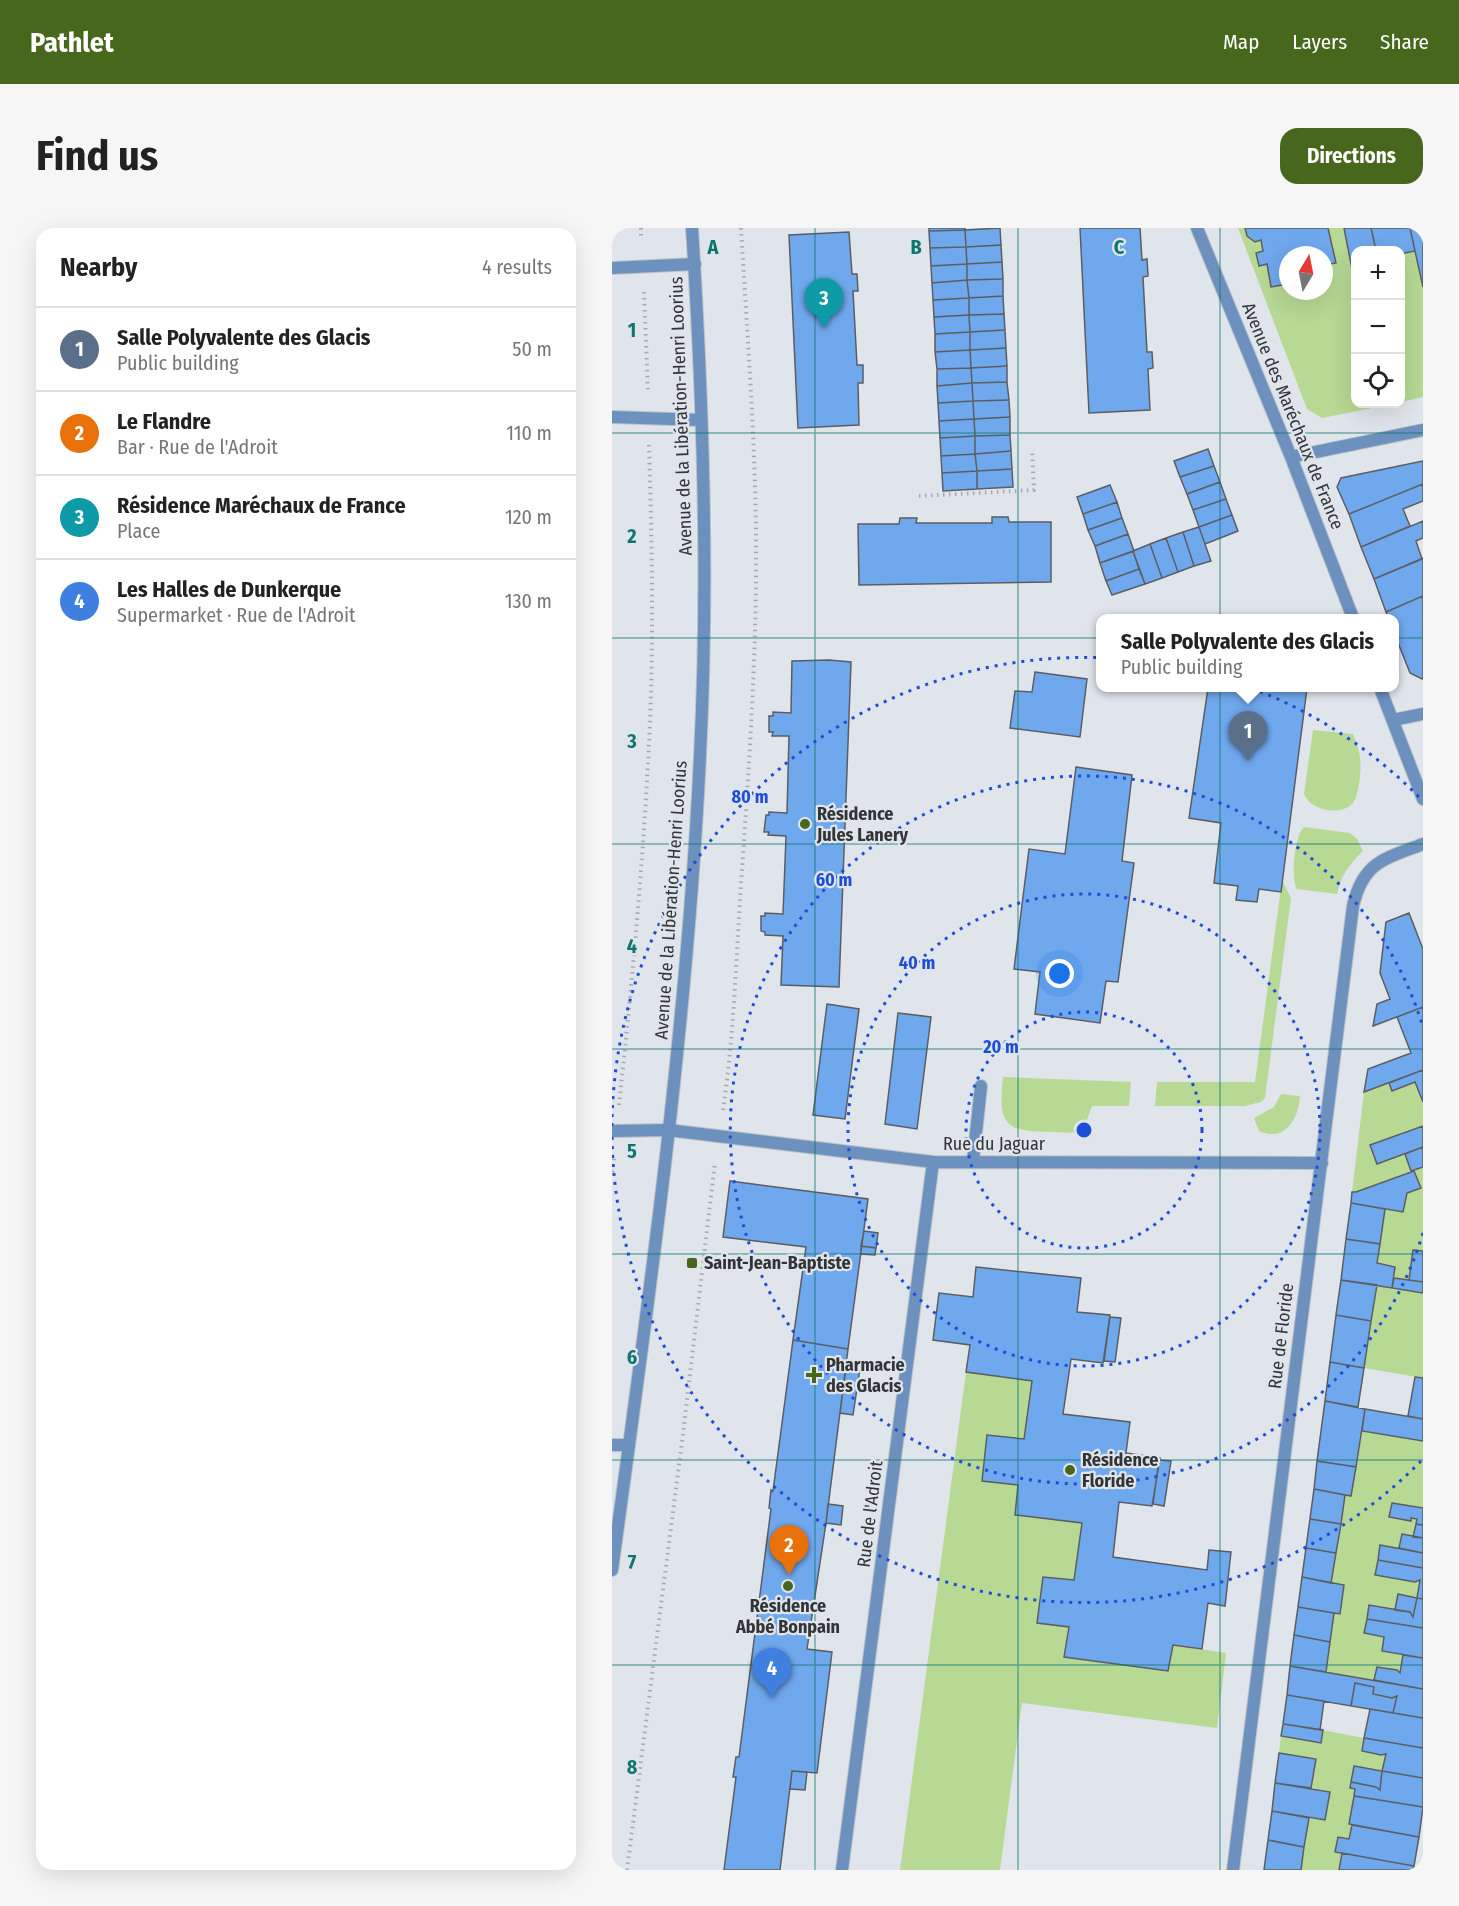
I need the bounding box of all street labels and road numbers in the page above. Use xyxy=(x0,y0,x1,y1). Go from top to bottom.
street label: Avenue de la Libération-Henri Loorius xyxy=(665,276,697,556)
street label: Avenue des Maréchaux de France xyxy=(1237,299,1349,533)
street label: Avenue de la Libération-Henri Loorius xyxy=(650,760,692,1040)
street label: Rue du Jaguar xyxy=(943,1133,1046,1155)
street label: Rue de Floride xyxy=(1264,1282,1298,1390)
street label: Rue de l'Adroit xyxy=(853,1459,887,1569)

